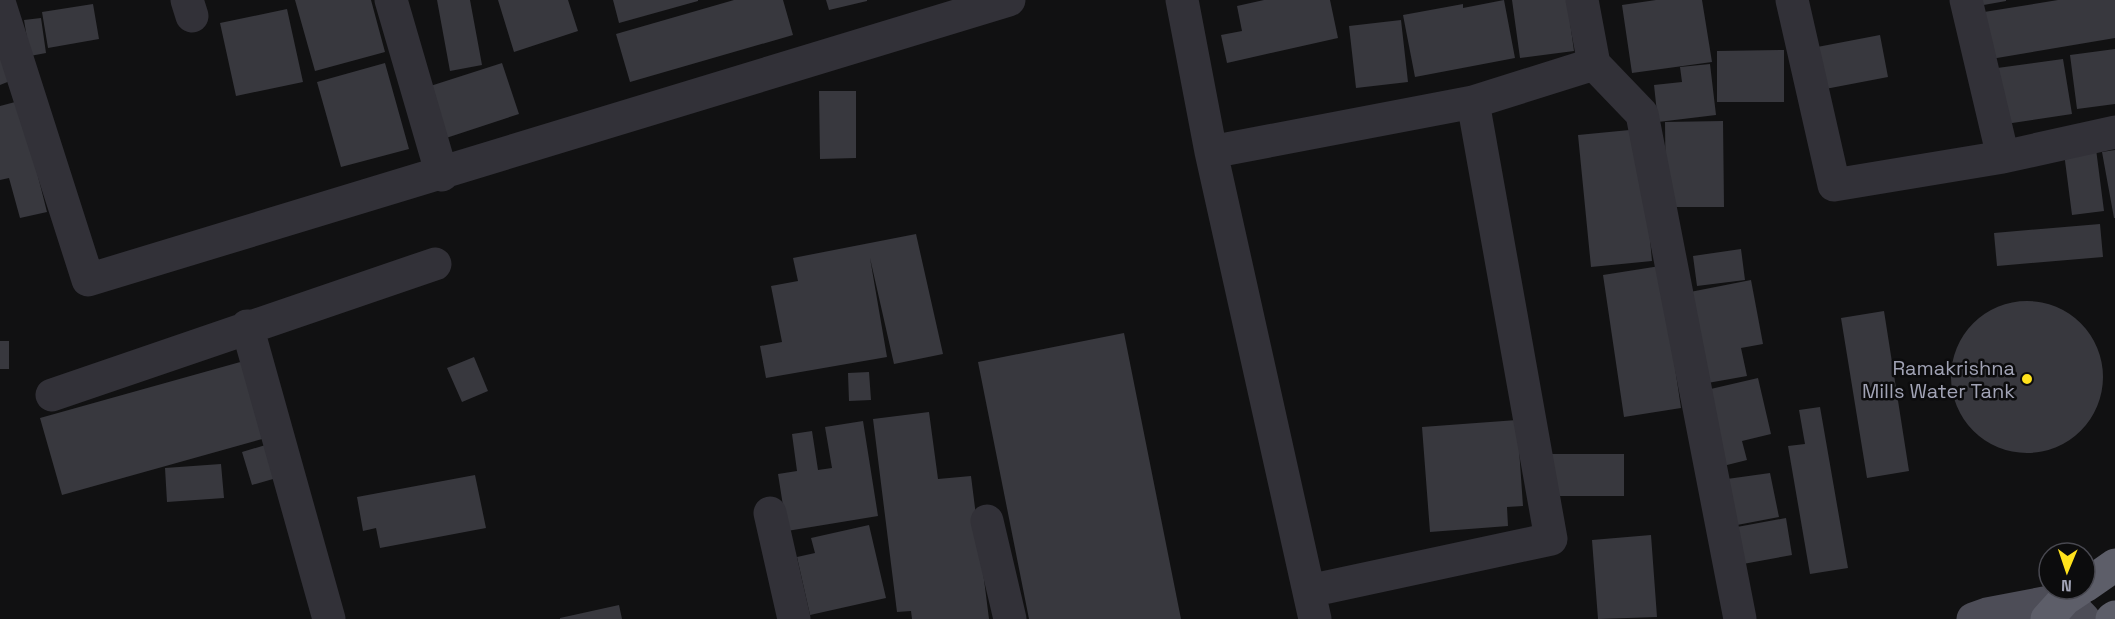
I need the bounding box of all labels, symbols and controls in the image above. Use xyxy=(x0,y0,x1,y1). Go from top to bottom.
place label: Ramakrishna Mills Water Tank xyxy=(1862,355,2015,404)
marker: Ramakrishna Mills Water Tank xyxy=(2020,372,2034,386)
north arrow xyxy=(2037,541,2097,601)
text: N xyxy=(2061,575,2072,596)

